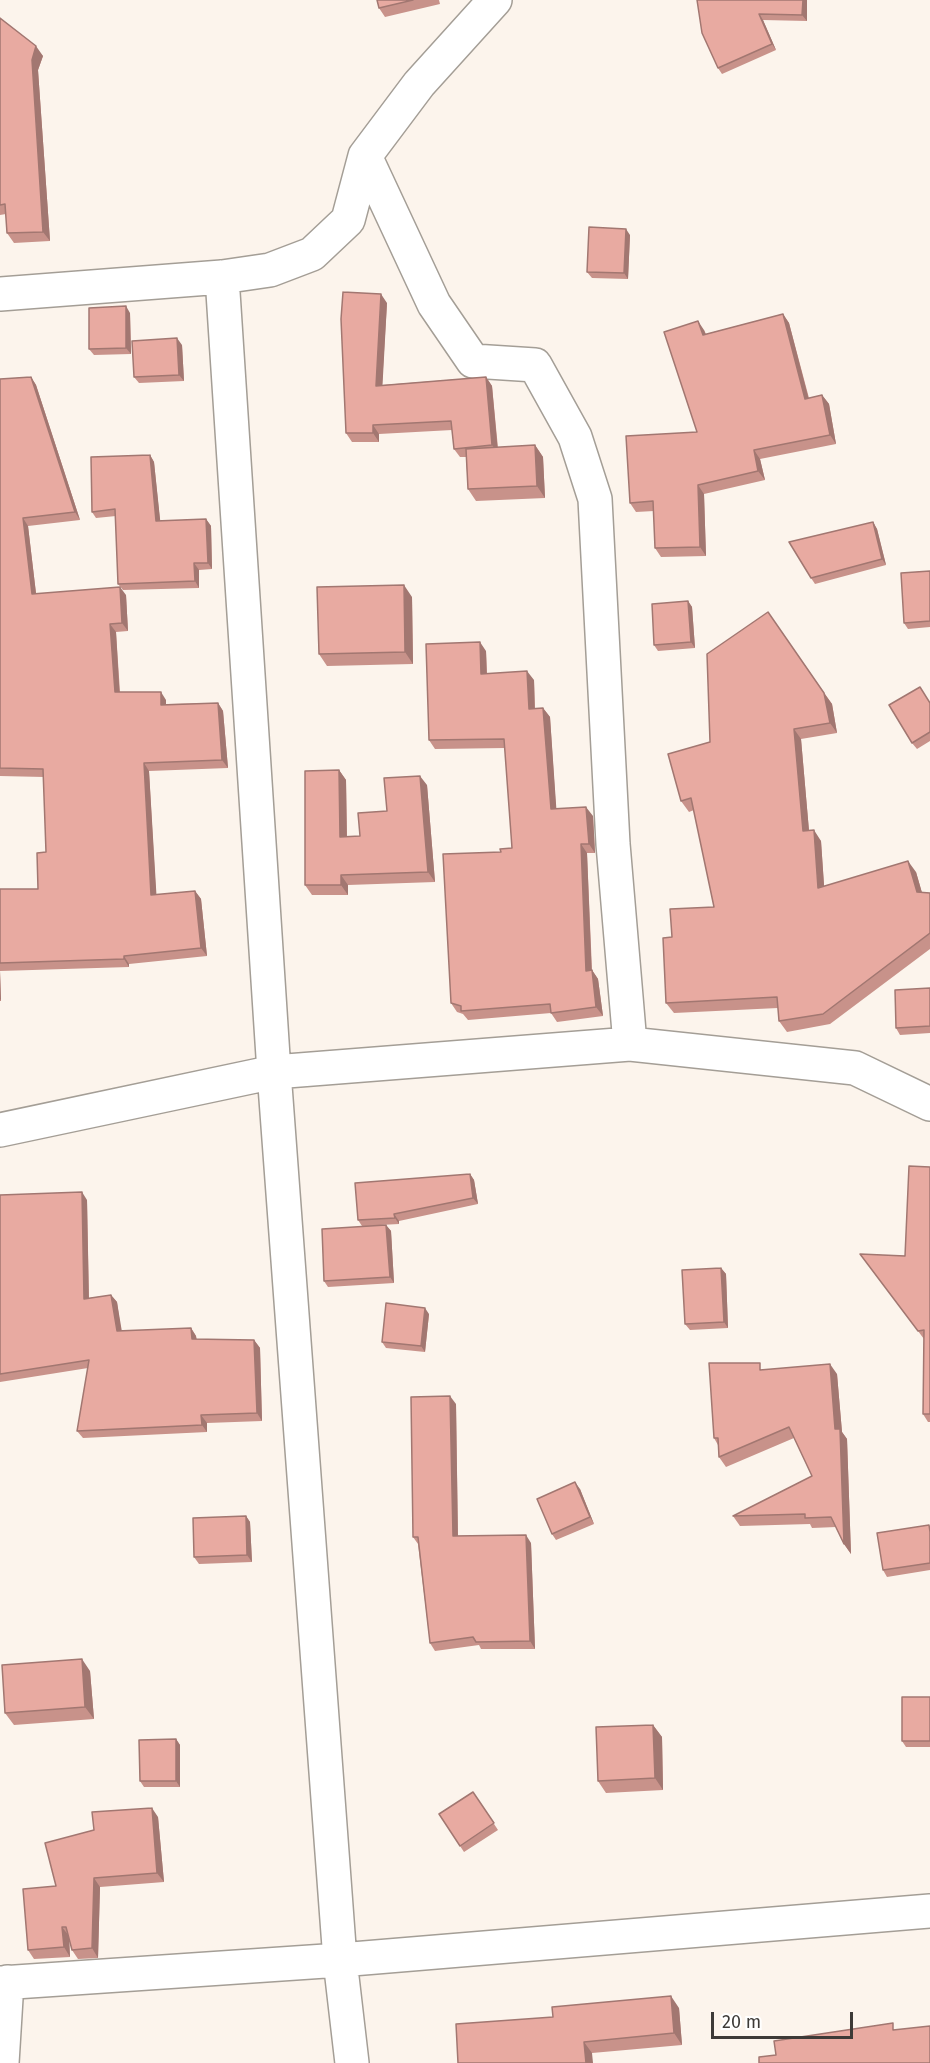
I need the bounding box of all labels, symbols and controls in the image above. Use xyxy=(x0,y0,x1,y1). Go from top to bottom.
scale bar xyxy=(714,2000,856,2038)
text: 20 m xyxy=(722,2011,761,2033)

